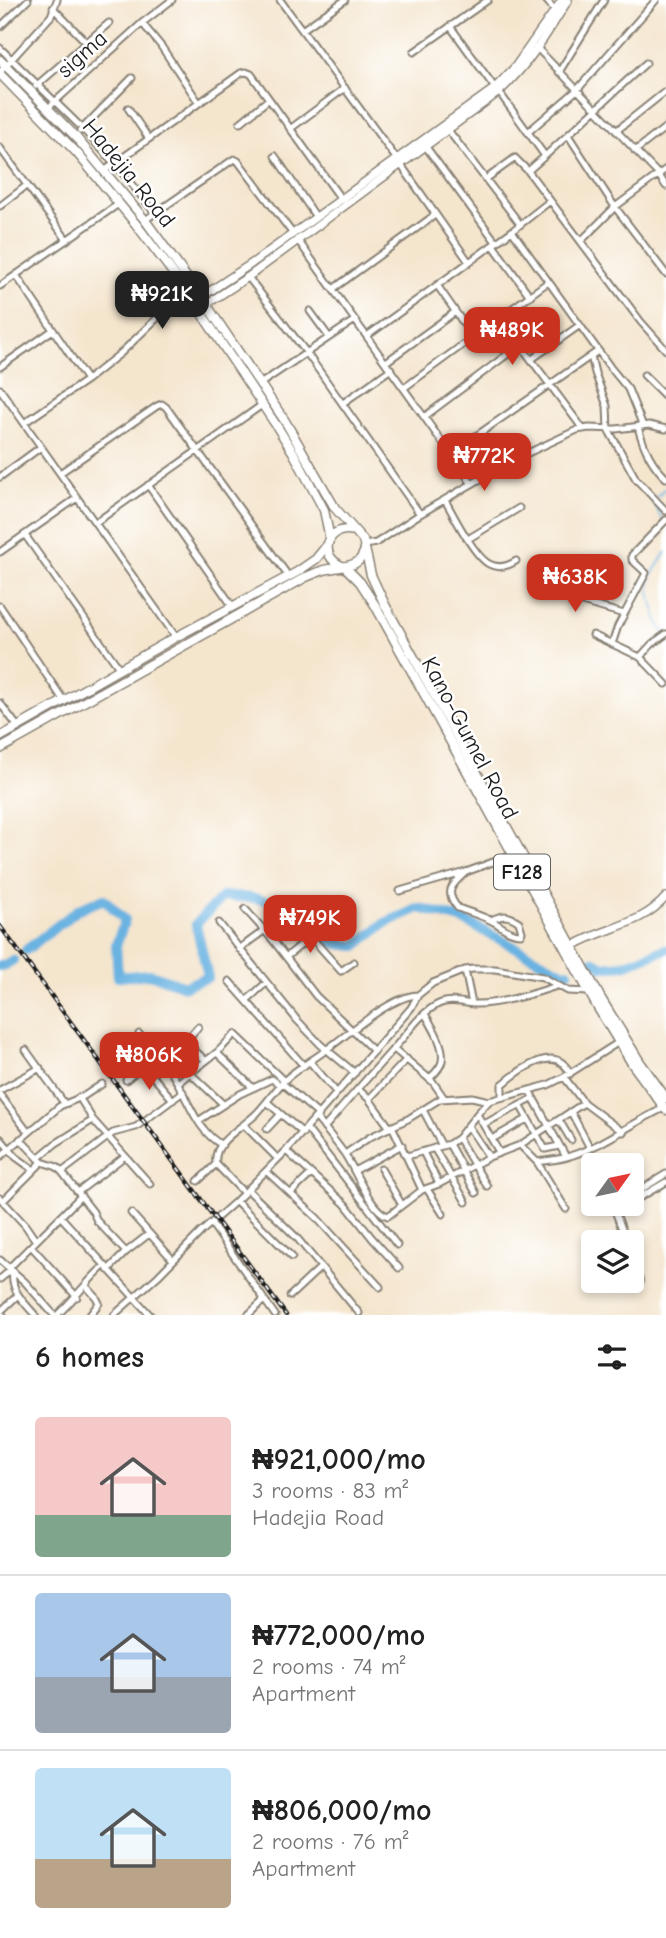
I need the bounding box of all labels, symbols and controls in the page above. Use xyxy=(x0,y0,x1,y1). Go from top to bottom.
street label: sigma xyxy=(51,25,113,83)
street label: Hadejia Road xyxy=(77,113,181,233)
pin: ₦921K xyxy=(113,272,211,331)
text: ₦921K xyxy=(131,280,193,307)
pin: ₦489K xyxy=(463,308,561,367)
text: ₦489K xyxy=(480,316,544,343)
pin: ₦772K xyxy=(435,434,533,493)
text: ₦772K xyxy=(453,442,515,469)
pin: ₦638K xyxy=(526,554,624,614)
text: ₦638K xyxy=(543,563,607,590)
street label: Kano-Gumel Road xyxy=(416,652,524,824)
road number: F128 xyxy=(494,854,550,890)
pin: ₦749K xyxy=(261,895,359,955)
text: ₦749K xyxy=(280,904,340,931)
pin: ₦806K xyxy=(100,1032,198,1092)
text: ₦806K xyxy=(116,1041,182,1068)
north arrow xyxy=(581,1153,644,1216)
map controls xyxy=(581,1153,644,1293)
button: layers xyxy=(581,1230,644,1293)
icon: filters xyxy=(593,1338,631,1376)
text: 6 homes xyxy=(35,1340,144,1375)
text: ₦921,000/mo xyxy=(252,1442,426,1477)
icon: home xyxy=(91,1445,175,1529)
text: 3 rooms · 83 m² xyxy=(252,1477,408,1504)
text: Hadejia Road xyxy=(252,1504,384,1531)
text: ₦772,000/mo xyxy=(252,1618,425,1653)
icon: home xyxy=(91,1621,175,1705)
text: 2 rooms · 74 m² xyxy=(252,1653,405,1680)
text: Apartment xyxy=(252,1680,355,1707)
text: ₦806,000/mo xyxy=(252,1793,432,1828)
icon: home xyxy=(91,1796,175,1880)
text: 2 rooms · 76 m² xyxy=(252,1828,408,1855)
text: Apartment xyxy=(252,1855,355,1882)

